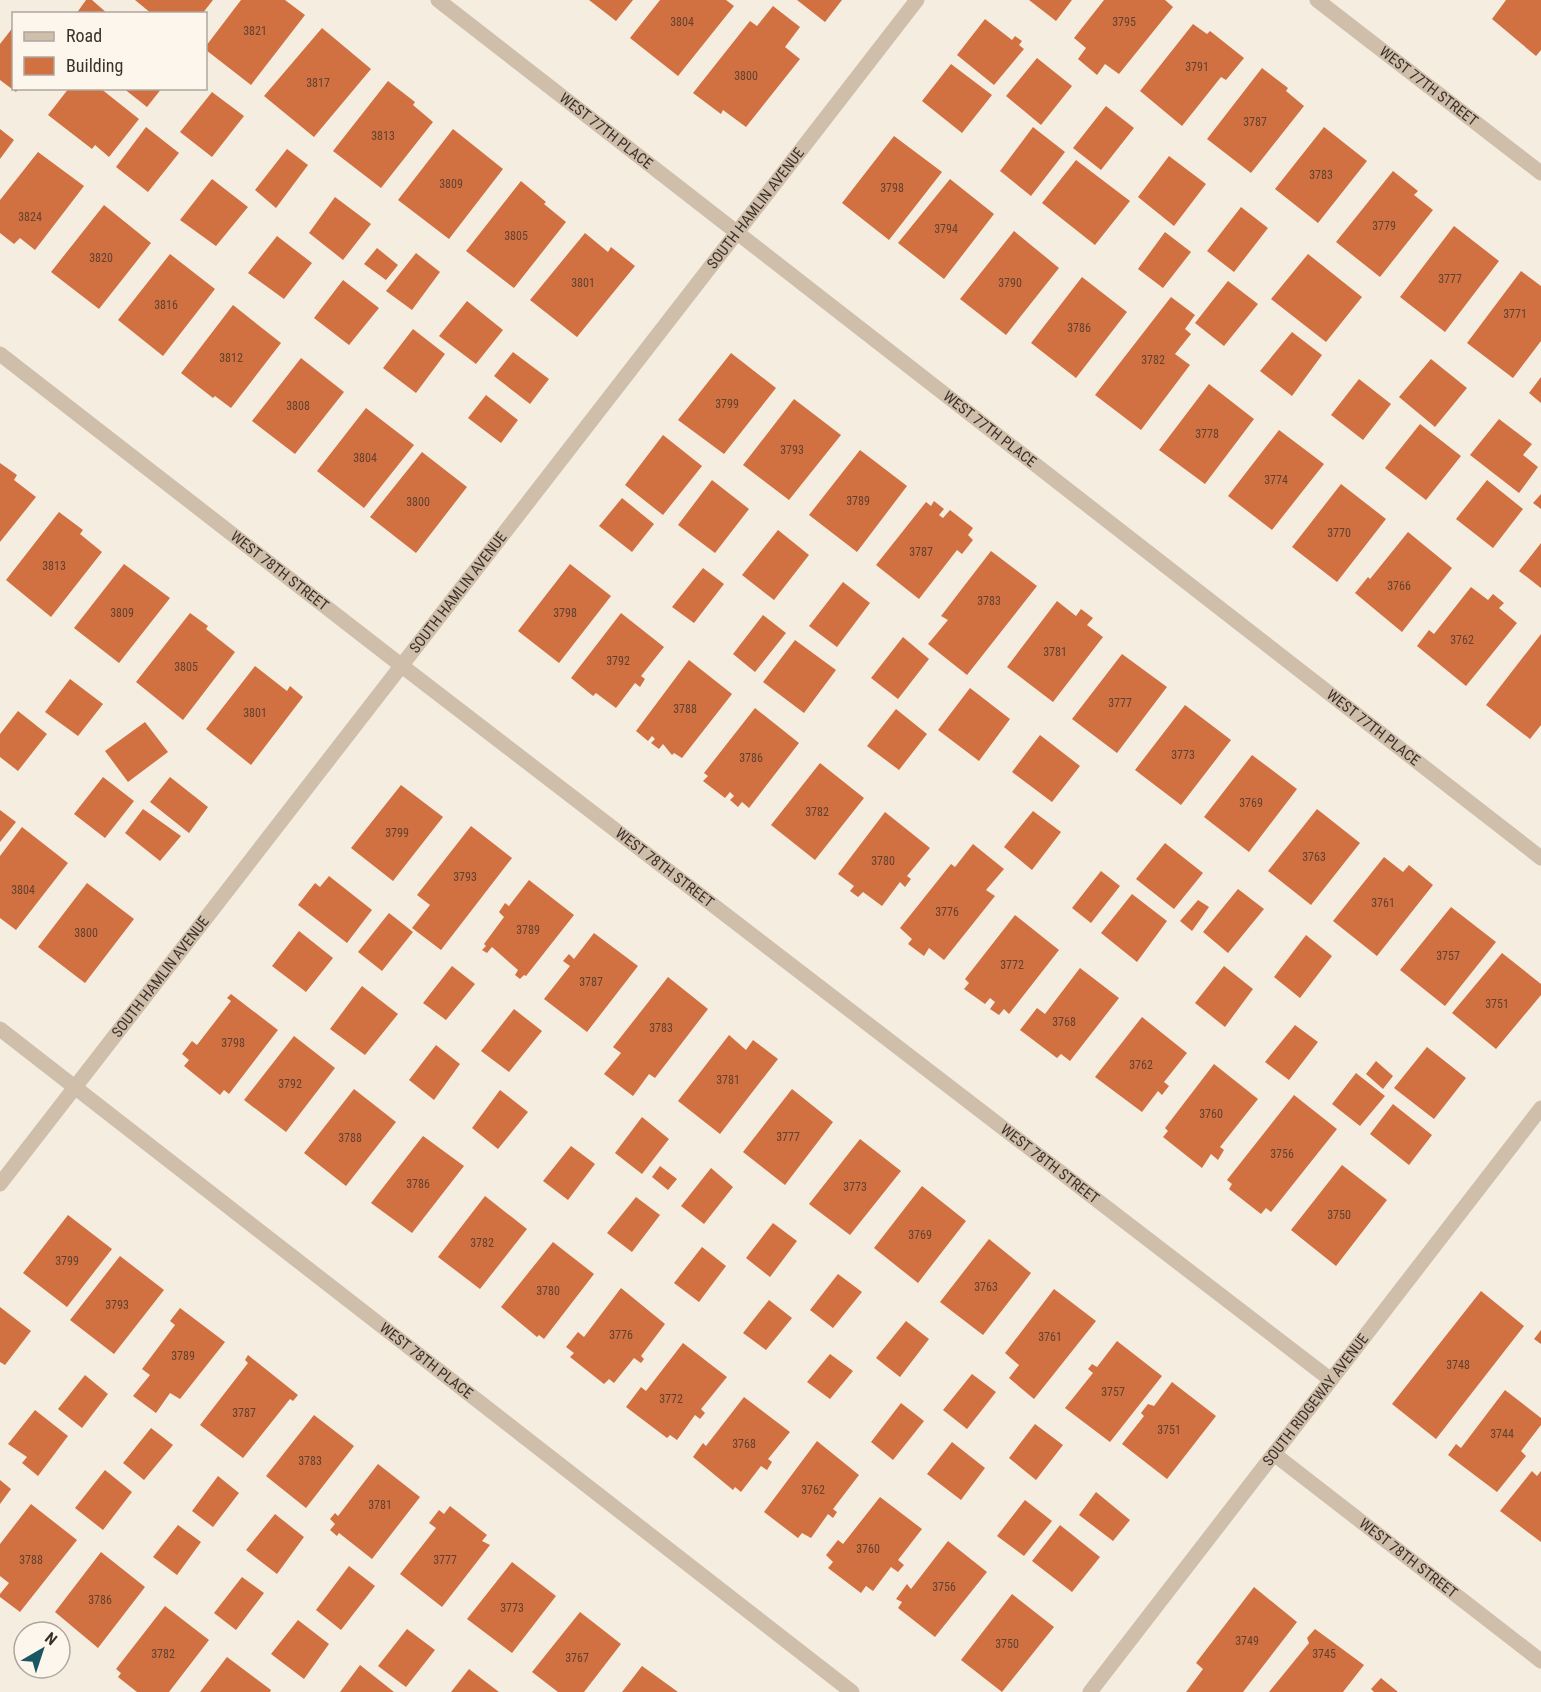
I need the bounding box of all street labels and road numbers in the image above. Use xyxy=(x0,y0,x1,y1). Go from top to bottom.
street label: WEST 77TH STREET xyxy=(1376,43,1482,130)
street label: WEST 77TH PLACE xyxy=(556,89,656,173)
street label: SOUTH HAMLIN AVENUE xyxy=(703,144,808,272)
street label: WEST 77TH PLACE xyxy=(940,387,1040,471)
street label: WEST 78TH STREET xyxy=(227,527,333,615)
street label: SOUTH HAMLIN AVENUE xyxy=(406,529,510,657)
street label: WEST 77TH PLACE xyxy=(1323,686,1424,769)
street label: WEST 78TH STREET xyxy=(612,824,718,911)
street label: SOUTH HAMLIN AVENUE xyxy=(108,913,213,1041)
street label: WEST 78TH STREET xyxy=(997,1120,1103,1208)
street label: WEST 78TH PLACE xyxy=(376,1319,476,1403)
street label: SOUTH RIDGEWAY AVENUE xyxy=(1259,1330,1372,1470)
street label: WEST 78TH STREET xyxy=(1356,1514,1461,1602)

